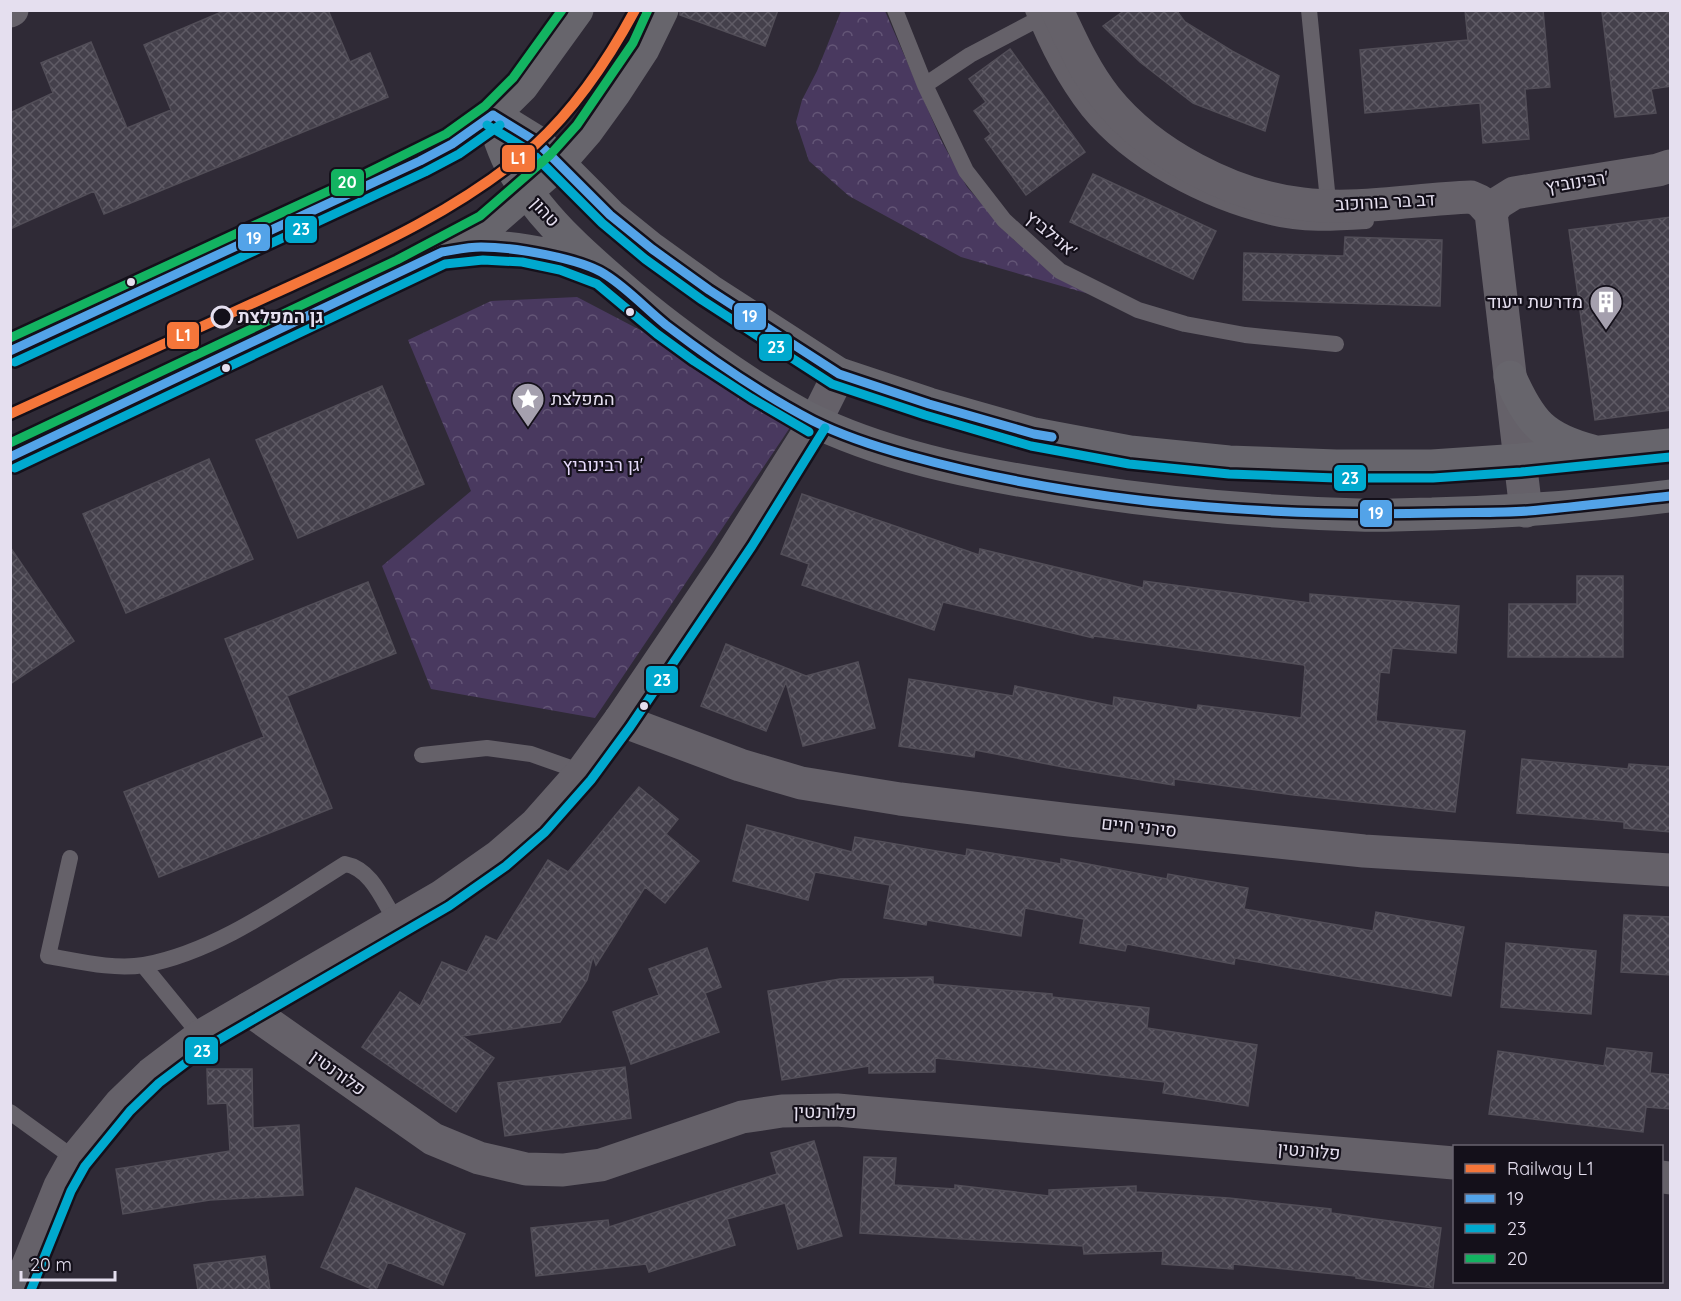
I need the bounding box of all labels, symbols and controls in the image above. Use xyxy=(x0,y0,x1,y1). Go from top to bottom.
line badge: L1 xyxy=(501,144,536,173)
text: L1 xyxy=(510,148,526,168)
street label: רבינוביץ' xyxy=(1544,165,1610,198)
line badge: 20 xyxy=(330,168,365,197)
text: 20 xyxy=(338,172,357,192)
street label: דב בר בורוכוב xyxy=(1334,187,1436,216)
street label: טהון xyxy=(526,192,565,231)
street label: אנילביץ' xyxy=(1021,205,1082,262)
line badge: 23 xyxy=(284,215,318,244)
text: 23 xyxy=(292,219,310,239)
line badge: 19 xyxy=(237,223,271,252)
text: 19 xyxy=(246,228,262,248)
unlabelled marker xyxy=(125,276,137,288)
building icon: מדרשת ייעוד xyxy=(1588,284,1624,331)
place label: מדרשת ייעוד xyxy=(1487,290,1583,313)
line badge: 19 xyxy=(733,302,767,331)
place label: גן המפלצת xyxy=(238,305,324,328)
marker: גן המפלצת xyxy=(211,306,233,328)
unlabelled marker xyxy=(624,306,636,318)
text: 19 xyxy=(742,306,758,326)
line badge: L1 xyxy=(166,321,200,350)
text: L1 xyxy=(175,325,191,345)
line badge: 23 xyxy=(758,333,793,362)
text: 23 xyxy=(767,337,785,357)
unlabelled marker xyxy=(220,362,232,374)
place icon: המפלצת xyxy=(510,381,546,428)
place label: המפלצת xyxy=(551,387,615,410)
park label: גן רבינוביץ' xyxy=(563,453,643,476)
line badge: 23 xyxy=(1333,464,1367,492)
text: 23 xyxy=(1341,468,1359,488)
line badge: 19 xyxy=(1359,499,1393,528)
text: 19 xyxy=(1368,503,1384,523)
line badge: 23 xyxy=(645,665,679,694)
text: 23 xyxy=(653,670,671,690)
unlabelled marker xyxy=(638,700,650,712)
street label: סירני חיים xyxy=(1100,811,1178,842)
line badge: 23 xyxy=(184,1036,219,1065)
text: 23 xyxy=(193,1041,211,1061)
street label: פלורנטין xyxy=(306,1045,370,1100)
street label: פלורנטין xyxy=(793,1099,857,1124)
street label: פלורנטין xyxy=(1277,1136,1341,1165)
legend xyxy=(1453,1145,1663,1283)
text: Railway L1 xyxy=(1507,1157,1594,1180)
text: 19 xyxy=(1507,1187,1524,1210)
text: 23 xyxy=(1507,1217,1526,1240)
scale bar xyxy=(21,1244,116,1282)
text: 20 xyxy=(1507,1247,1528,1270)
text: 20 m xyxy=(30,1253,72,1276)

